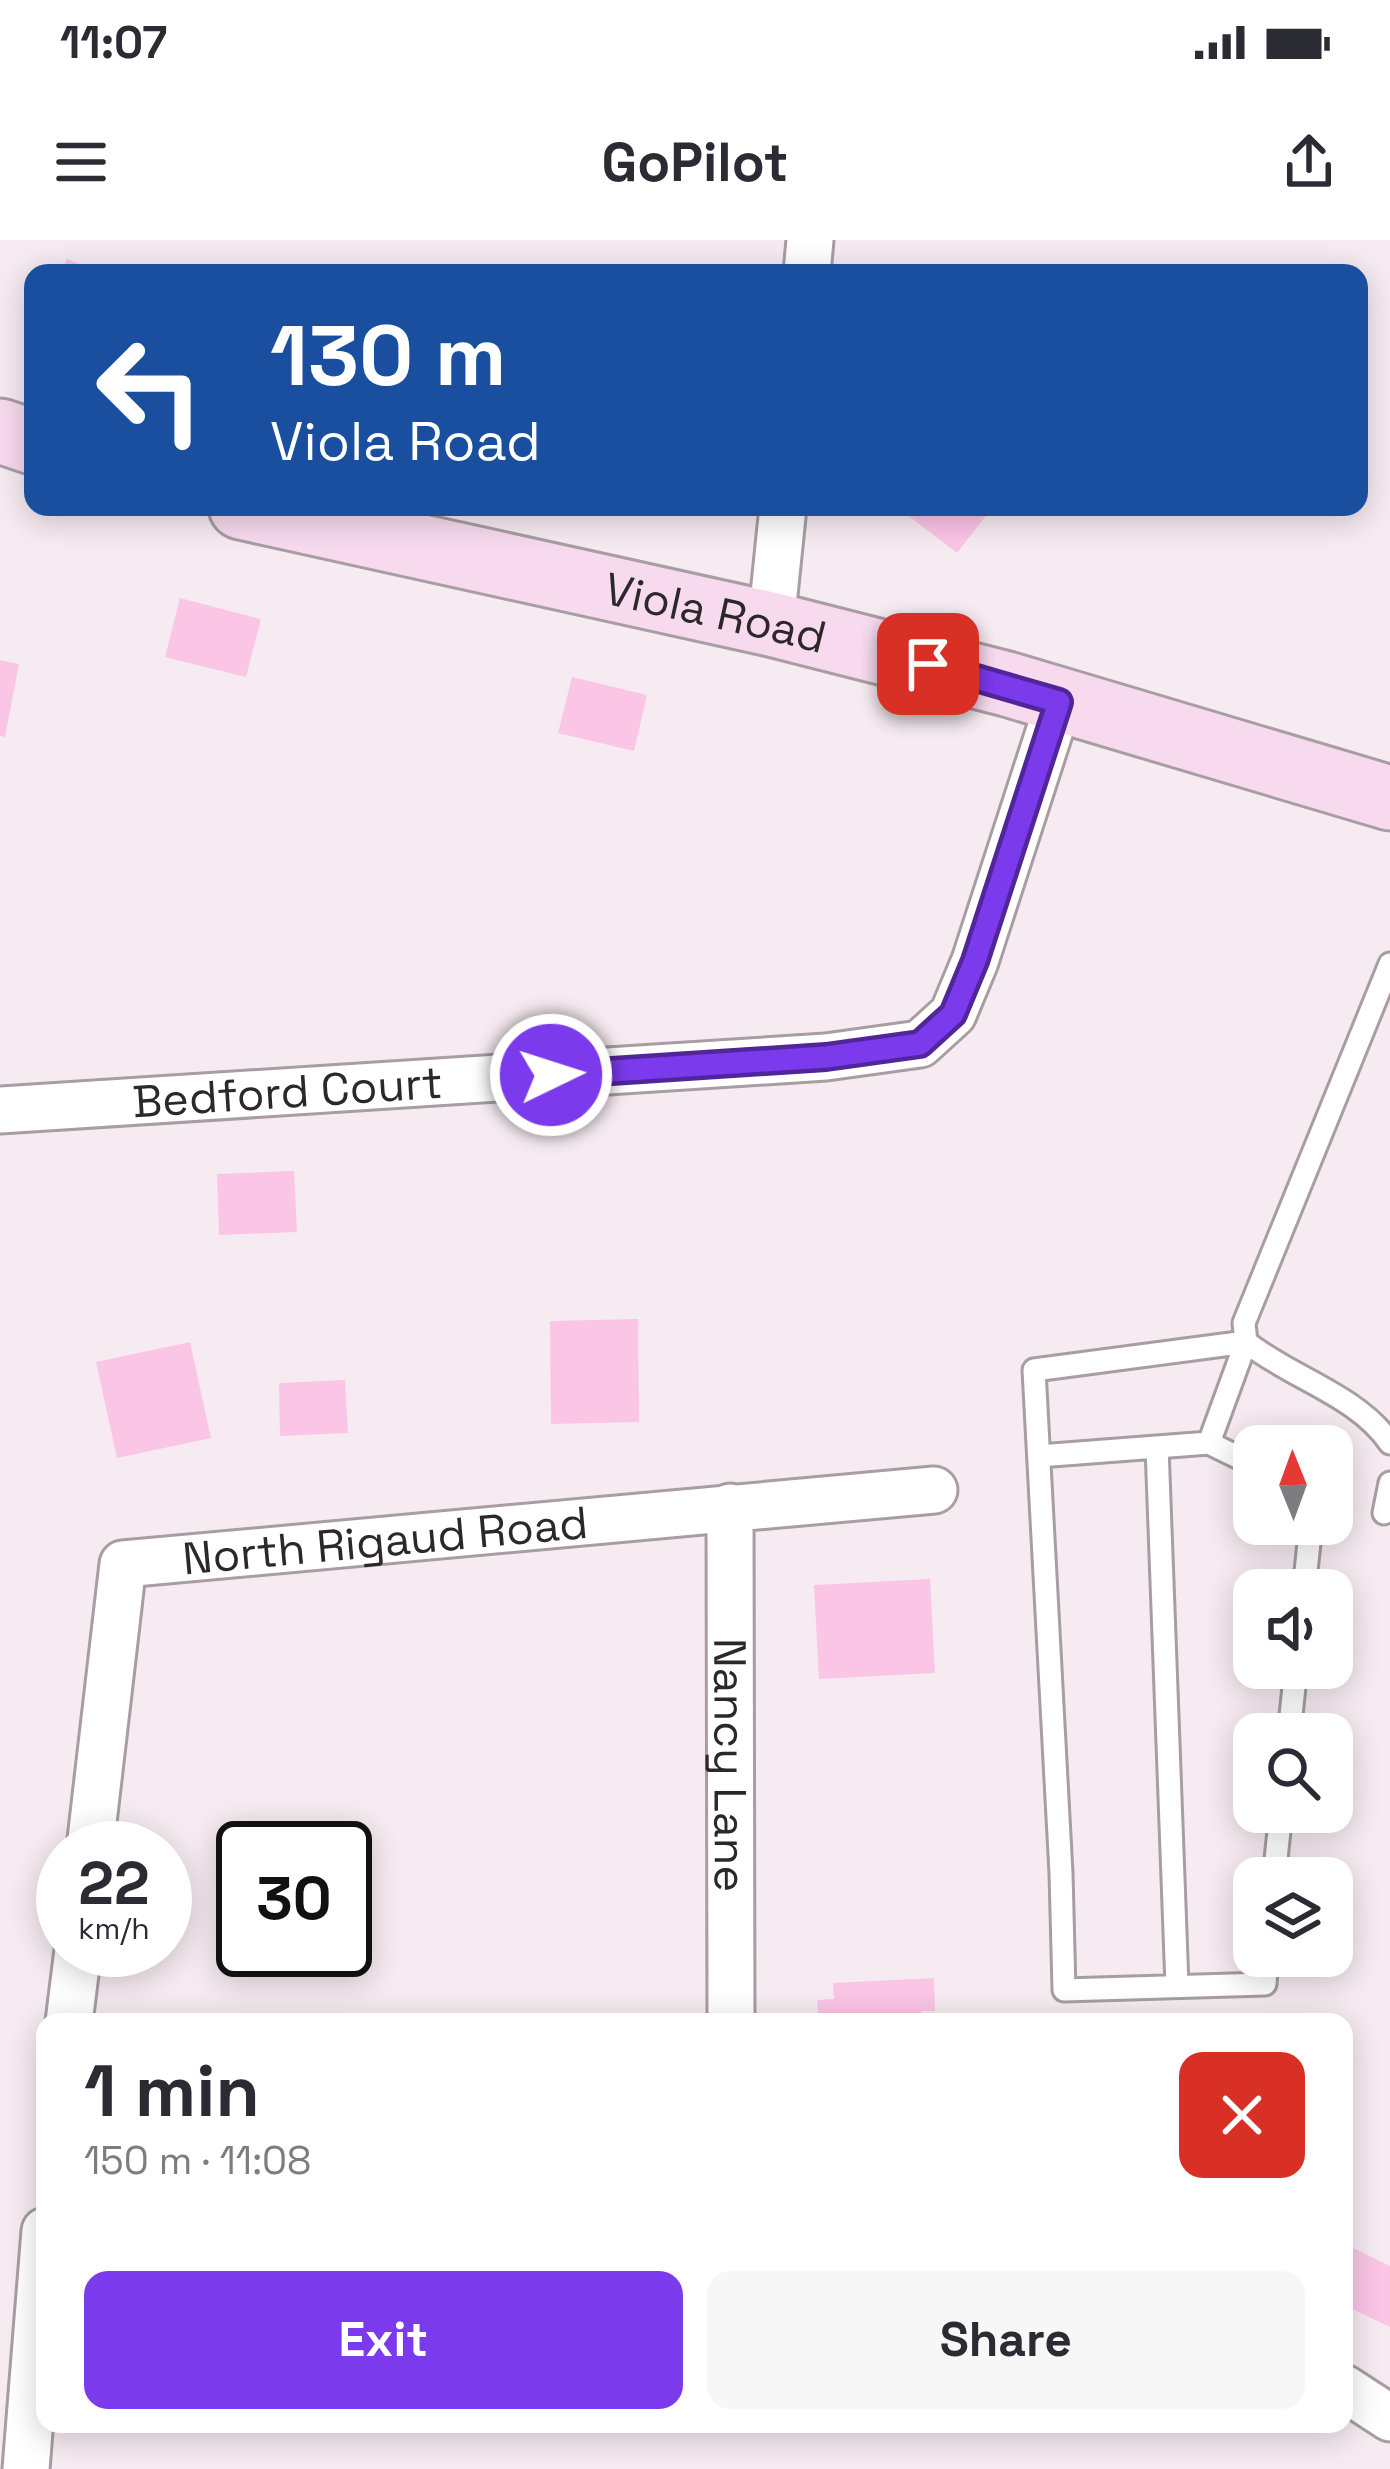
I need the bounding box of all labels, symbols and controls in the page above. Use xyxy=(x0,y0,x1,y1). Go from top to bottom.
text: 11:07 xyxy=(60,14,167,71)
text: GoPilot xyxy=(602,128,788,197)
icon: menu xyxy=(48,129,114,195)
icon: share xyxy=(1276,129,1342,195)
text: 130 m xyxy=(270,302,507,410)
icon: left xyxy=(72,312,228,468)
text: Viola Road xyxy=(270,407,541,476)
street label: Viola Road xyxy=(599,560,832,666)
pin xyxy=(877,613,979,715)
icon: arrive xyxy=(895,631,961,697)
position arrow xyxy=(488,1012,614,1138)
street label: Bedford Court xyxy=(131,1054,444,1130)
north arrow xyxy=(1233,1425,1353,1545)
map controls xyxy=(1233,1425,1353,1977)
street label: North Rigaud Road xyxy=(180,1494,590,1587)
button: sound xyxy=(1233,1569,1353,1689)
street label: Nancy Lane xyxy=(701,1638,759,1892)
button: search xyxy=(1233,1713,1353,1833)
speed limit sign: 30 xyxy=(216,1821,372,1977)
text: 22 xyxy=(78,1845,150,1922)
button: layers xyxy=(1233,1857,1353,1977)
text: km/h xyxy=(78,1909,150,1948)
text: 1 min xyxy=(84,2045,260,2137)
button: close xyxy=(1179,2052,1305,2178)
text: 150 m · 11:08 xyxy=(84,2136,311,2185)
button: Exit xyxy=(84,2271,683,2409)
button: Share xyxy=(707,2271,1305,2409)

